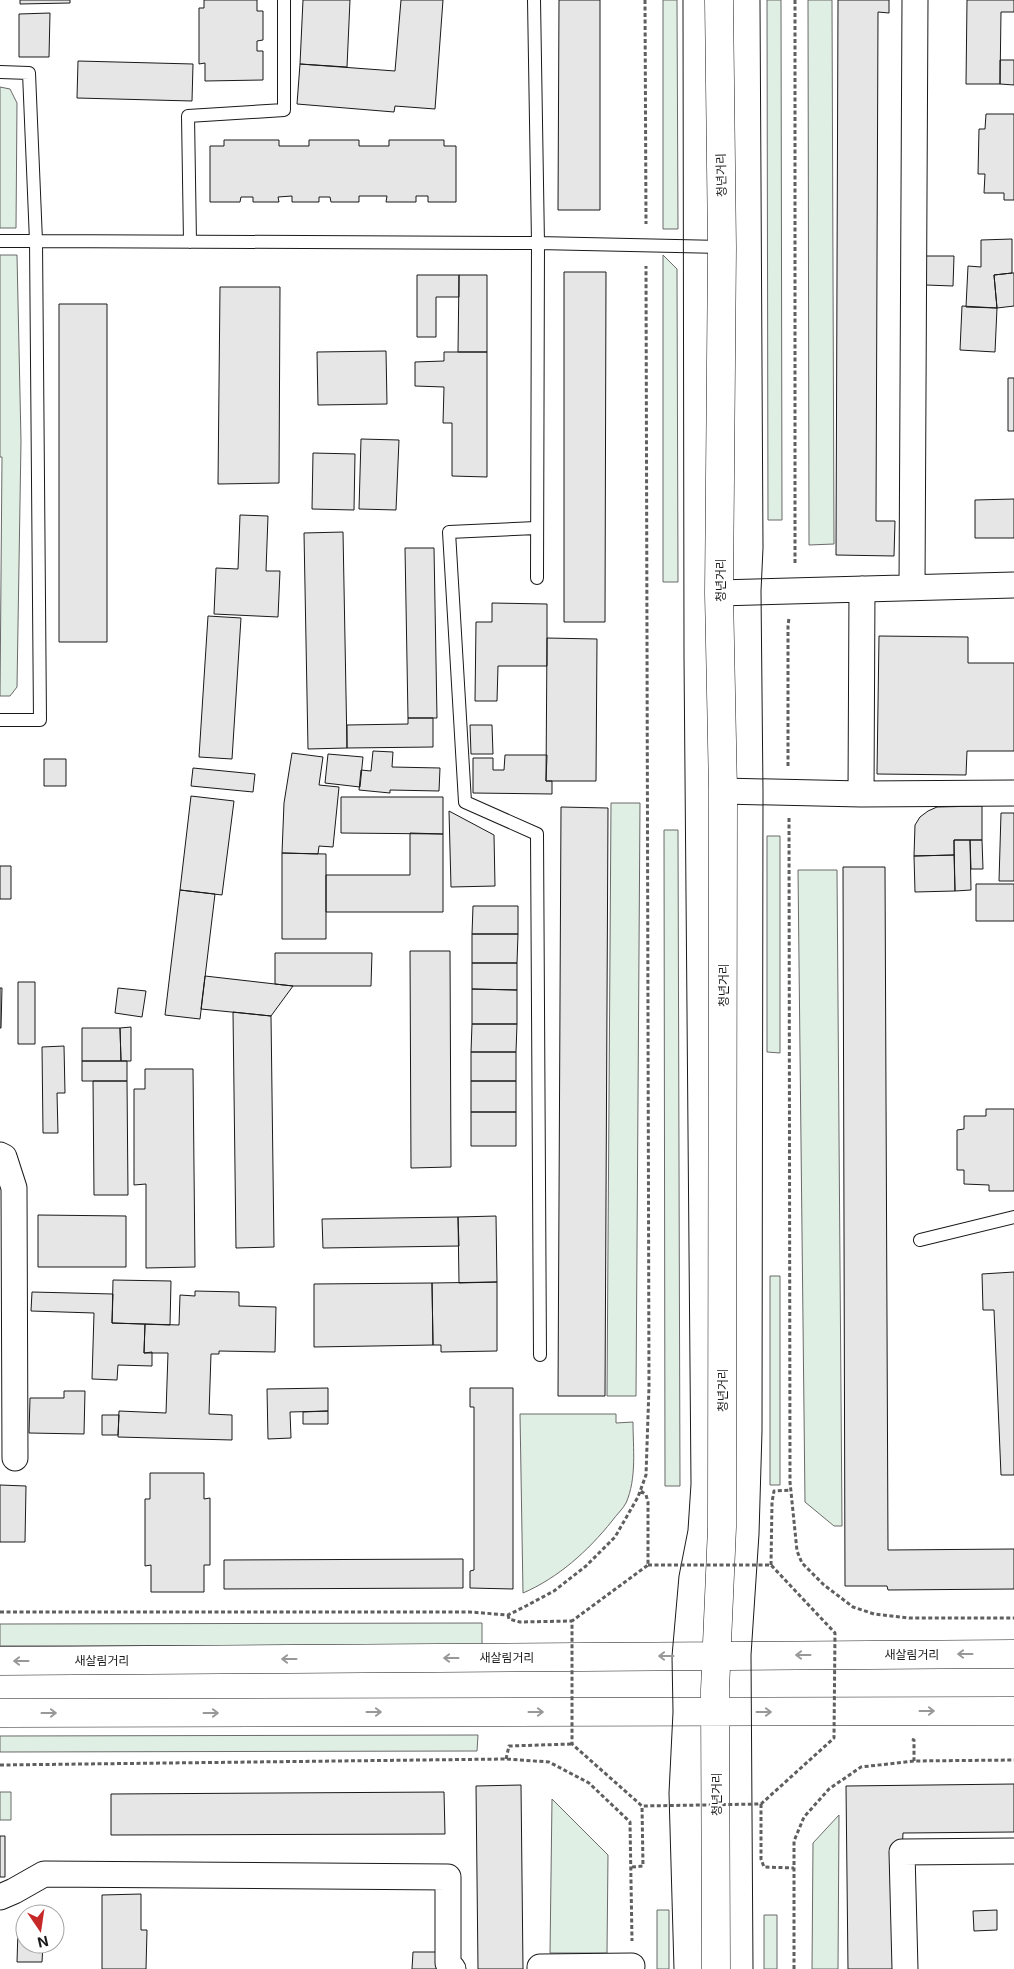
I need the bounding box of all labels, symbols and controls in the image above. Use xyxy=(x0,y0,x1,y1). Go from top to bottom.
street label: 청년거리 xyxy=(713,153,729,197)
street label: 청년거리 xyxy=(713,558,728,602)
street label: 청년거리 xyxy=(716,963,731,1007)
street label: 청년거리 xyxy=(715,1368,730,1412)
street label: 새살림거리 xyxy=(884,1647,940,1662)
one-way arrow xyxy=(958,1649,974,1659)
street label: 새살림거리 xyxy=(479,1650,535,1665)
one-way arrow xyxy=(795,1650,812,1660)
one-way arrow xyxy=(658,1651,674,1661)
street label: 새살림거리 xyxy=(74,1653,130,1668)
one-way arrow xyxy=(443,1653,460,1663)
one-way arrow xyxy=(281,1654,297,1664)
one-way arrow xyxy=(13,1656,30,1666)
one-way arrow xyxy=(918,1706,934,1716)
one-way arrow xyxy=(365,1707,381,1717)
one-way arrow xyxy=(528,1707,544,1717)
one-way arrow xyxy=(756,1707,772,1717)
one-way arrow xyxy=(40,1708,56,1718)
one-way arrow xyxy=(202,1708,219,1718)
street label: 청년거리 xyxy=(709,1772,724,1816)
north arrow xyxy=(15,1904,65,1954)
text: N xyxy=(36,1933,50,1952)

